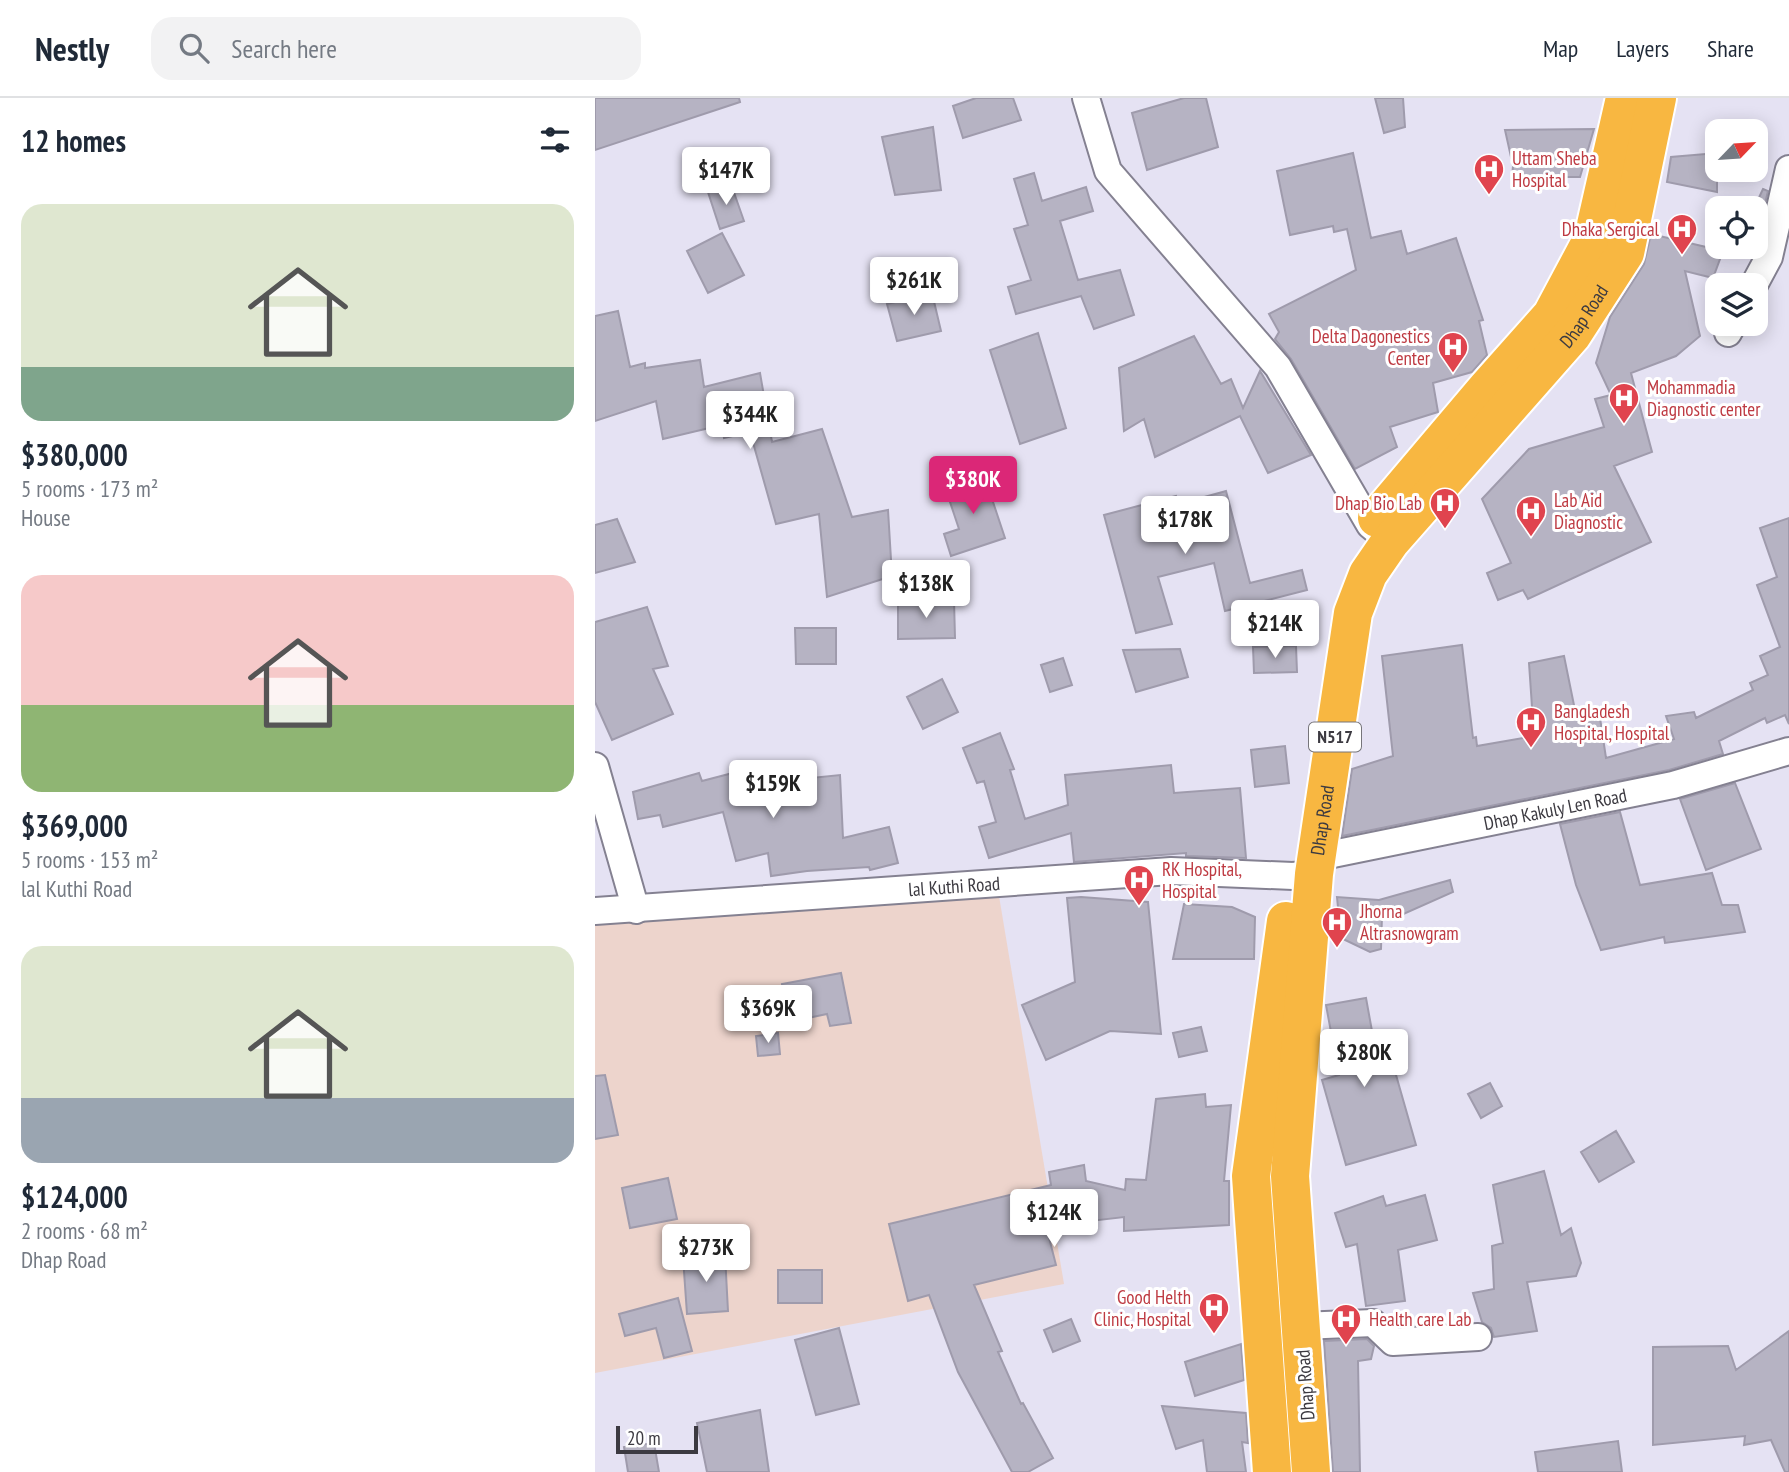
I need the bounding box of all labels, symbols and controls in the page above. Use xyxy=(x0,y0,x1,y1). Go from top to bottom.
search box xyxy=(151,17,641,80)
text: Nestly xyxy=(35,27,109,70)
icon: search xyxy=(175,29,213,67)
text: Search here xyxy=(231,32,337,65)
text: Map xyxy=(1543,33,1578,64)
text: Layers xyxy=(1616,33,1669,64)
text: Share xyxy=(1707,33,1754,64)
north arrow xyxy=(1705,119,1767,182)
map controls xyxy=(1705,119,1768,336)
text: 12 homes xyxy=(21,121,126,160)
icon: filters xyxy=(536,121,574,159)
place label: Uttam Sheba Hospital xyxy=(1512,146,1597,192)
pin: $147K xyxy=(677,148,775,207)
hospital icon: Uttam Sheba Hospital xyxy=(1472,152,1506,196)
text: $147K xyxy=(698,155,754,184)
button: locate xyxy=(1705,196,1768,259)
hospital icon: Dhaka Sergical xyxy=(1665,212,1699,256)
place label: Dhaka Sergical xyxy=(1562,217,1660,241)
icon: home xyxy=(235,249,361,375)
pin: $261K xyxy=(865,258,963,317)
text: $261K xyxy=(886,265,942,294)
button: layers xyxy=(1705,273,1768,336)
street label: Dhap Road xyxy=(1554,280,1613,353)
place label: Delta Dagonestics Center xyxy=(1312,324,1431,370)
hospital icon: Delta Dagonestics Center xyxy=(1436,330,1470,374)
place label: Mohammadia Diagnostic center xyxy=(1647,375,1761,421)
hospital icon: Mohammadia Diagnostic center xyxy=(1607,381,1641,425)
pin: $344K xyxy=(701,392,799,451)
text: $344K xyxy=(722,399,778,428)
text: $380,000 xyxy=(21,435,128,474)
pin: $380K xyxy=(924,456,1022,516)
text: $380K xyxy=(945,464,1001,493)
text: 5 rooms · 173 m² xyxy=(21,474,158,503)
hospital icon: Dhap Bio Lab xyxy=(1428,486,1462,530)
place label: Lab Aid Diagnostic xyxy=(1554,488,1623,534)
place label: Dhap Bio Lab xyxy=(1335,491,1422,515)
hospital icon: Lab Aid Diagnostic xyxy=(1514,494,1548,538)
pin: $178K xyxy=(1136,496,1234,556)
text: House xyxy=(21,503,71,532)
text: $178K xyxy=(1157,504,1213,533)
pin: $138K xyxy=(877,560,975,620)
text: $138K xyxy=(898,568,954,597)
pin: $214K xyxy=(1226,601,1324,660)
text: $214K xyxy=(1247,608,1303,637)
icon: home xyxy=(235,620,361,746)
place label: Bangladesh Hospital, Hospital xyxy=(1554,699,1670,745)
hospital icon: Bangladesh Hospital, Hospital xyxy=(1514,705,1548,749)
road number: N517 xyxy=(1309,722,1361,752)
pin: $159K xyxy=(724,760,822,820)
text: $159K xyxy=(745,768,801,797)
street label: Dhap Kakuly Len Road xyxy=(1482,783,1629,835)
street label: Dhap Road xyxy=(1305,784,1339,857)
text: $369,000 xyxy=(21,806,128,845)
text: 5 rooms · 153 m² xyxy=(21,845,158,874)
place label: RK Hospital, Hospital xyxy=(1162,857,1242,903)
hospital icon: RK Hospital, Hospital xyxy=(1122,863,1156,907)
street label: lal Kuthi Road xyxy=(907,871,1001,901)
text: lal Kuthi Road xyxy=(21,874,132,903)
place label: Jhorna Altrasnowgram xyxy=(1359,899,1459,945)
hospital icon: Jhorna Altrasnowgram xyxy=(1320,905,1354,949)
pin: $369K xyxy=(719,986,817,1045)
icon: home xyxy=(235,991,361,1117)
text: $369K xyxy=(740,993,796,1022)
pin: $280K xyxy=(1315,1030,1413,1089)
text: $280K xyxy=(1336,1037,1392,1066)
text: $124,000 xyxy=(21,1177,128,1216)
pin: $124K xyxy=(1005,1190,1103,1249)
text: $124K xyxy=(1026,1197,1082,1226)
text: 2 rooms · 68 m² xyxy=(21,1216,148,1245)
pin: $273K xyxy=(657,1224,755,1284)
text: $273K xyxy=(678,1232,734,1261)
text: Dhap Road xyxy=(21,1245,107,1274)
place label: Good Helth Clinic, Hospital xyxy=(1094,1285,1192,1331)
hospital icon: Good Helth Clinic, Hospital xyxy=(1197,1291,1231,1335)
hospital icon: Health care Lab xyxy=(1329,1302,1363,1346)
place label: Health care Lab xyxy=(1369,1307,1472,1331)
street label: Dhap Road xyxy=(1291,1349,1319,1421)
scale bar xyxy=(616,1423,698,1455)
text: 20 m xyxy=(627,1426,661,1450)

